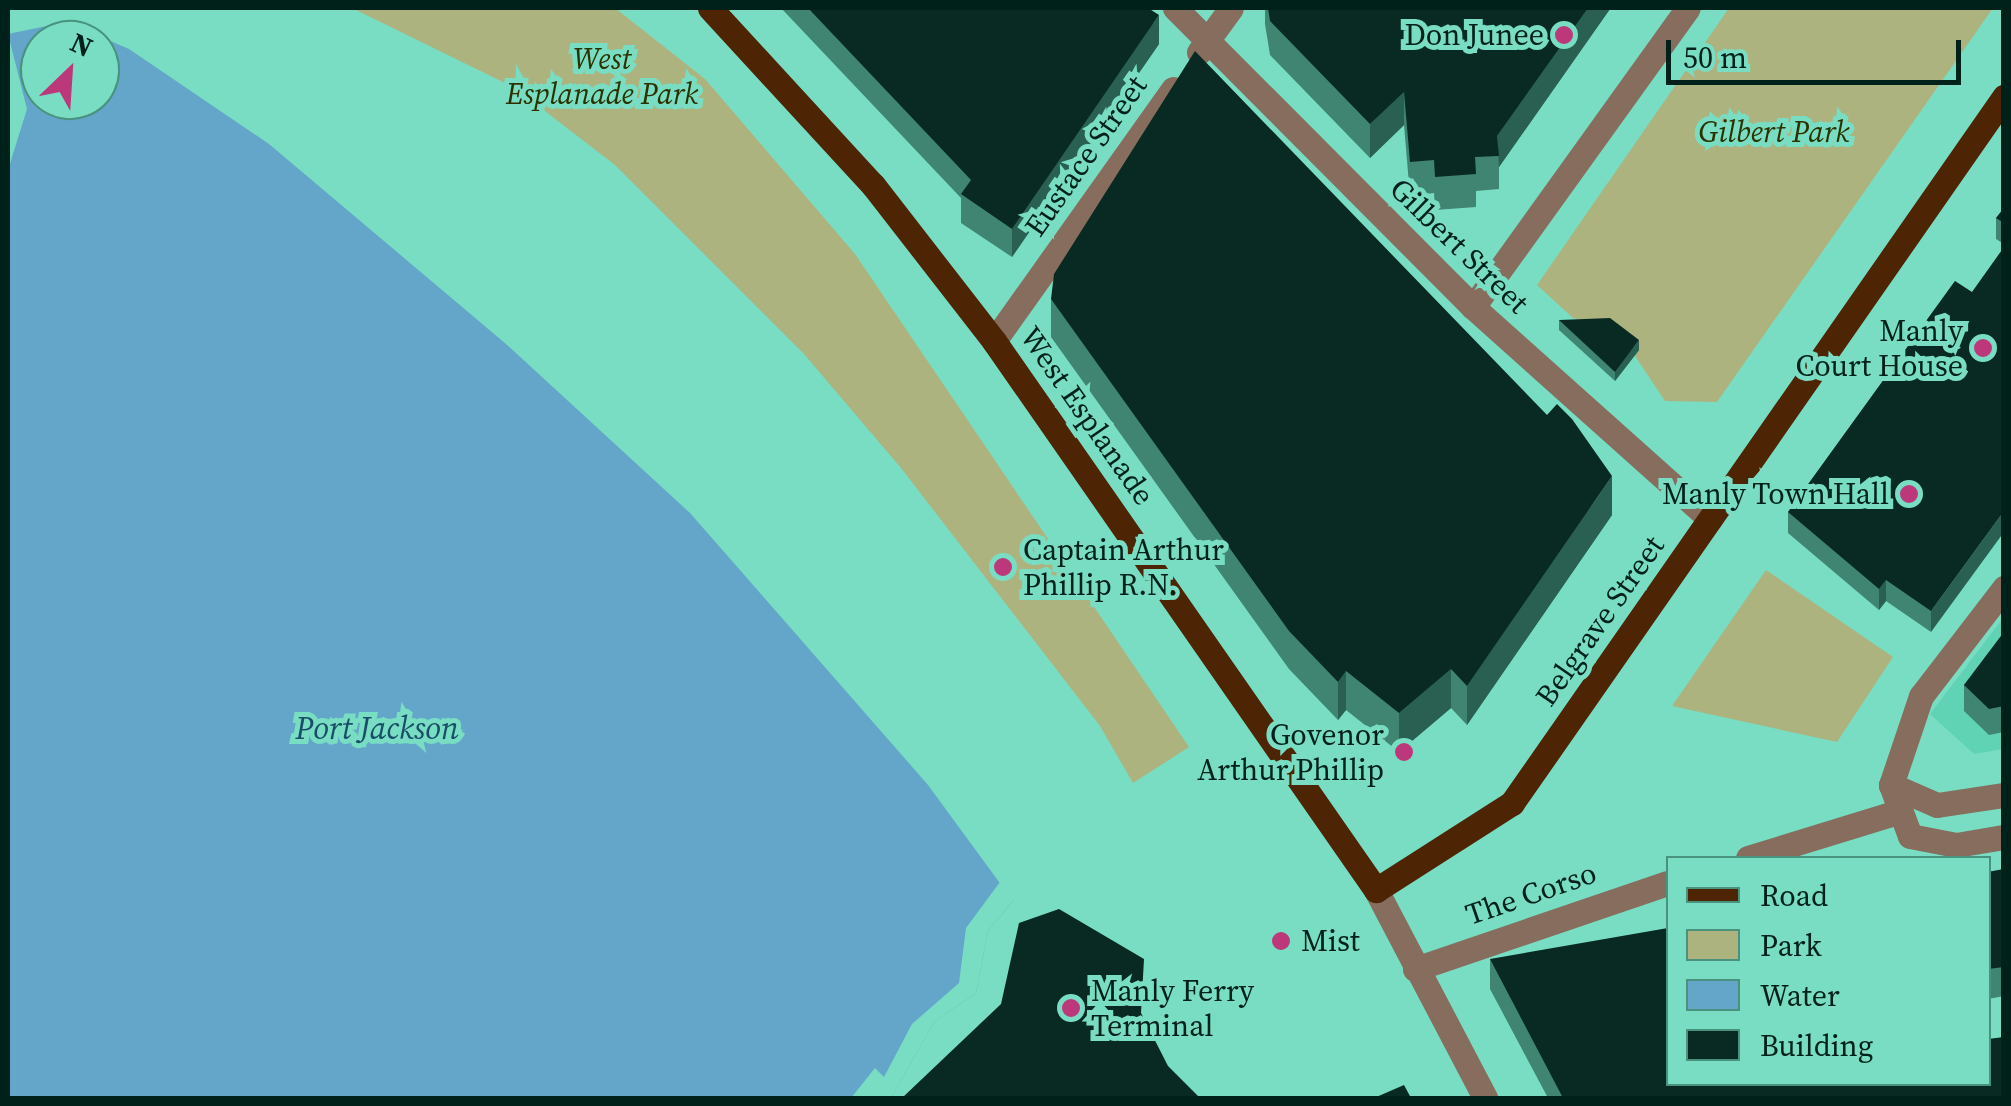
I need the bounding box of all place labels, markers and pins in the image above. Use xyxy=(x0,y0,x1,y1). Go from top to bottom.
place label: Don Junee xyxy=(1404,17,1544,53)
marker: Don Junee xyxy=(1553,24,1575,46)
place label: Manly Court House xyxy=(1795,313,1963,384)
marker: Manly Court House xyxy=(1972,337,1994,359)
place label: Manly Town Hall xyxy=(1661,476,1889,512)
marker: Manly Town Hall xyxy=(1898,483,1920,505)
place label: Captain Arthur Phillip R.N. xyxy=(1023,532,1224,602)
marker: Captain Arthur Phillip R.N. xyxy=(992,556,1014,578)
place label: Govenor Arthur Phillip xyxy=(1197,717,1384,788)
marker: Govenor Arthur Phillip xyxy=(1393,741,1415,763)
place label: Mist xyxy=(1301,923,1360,959)
marker: Mist xyxy=(1270,930,1292,952)
place label: Manly Ferry Terminal xyxy=(1091,973,1254,1044)
marker: Manly Ferry Terminal xyxy=(1060,997,1082,1019)

